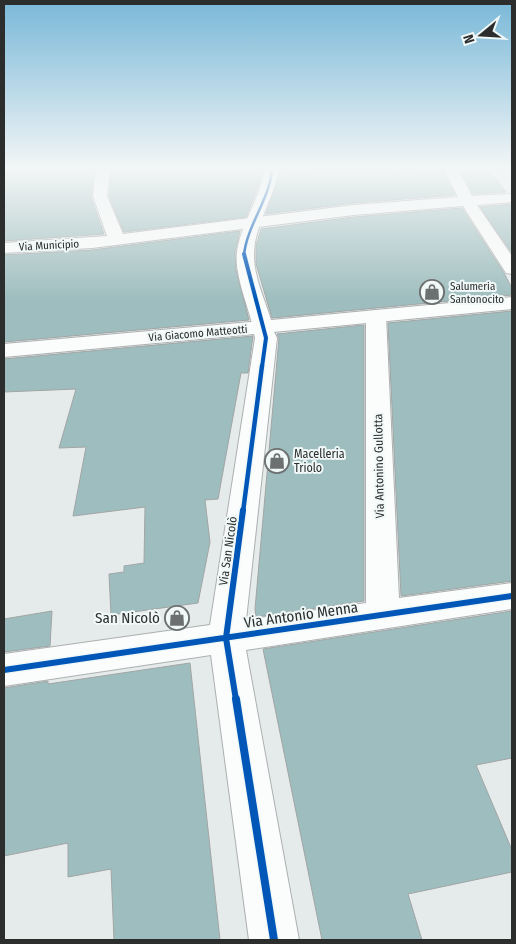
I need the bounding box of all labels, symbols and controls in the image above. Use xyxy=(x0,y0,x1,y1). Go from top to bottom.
north arrow xyxy=(456,10,506,60)
text: N xyxy=(460,32,478,45)
street label: Via Municipio xyxy=(19,237,80,254)
shop icon: Salumeria Santonocito xyxy=(419,279,445,305)
place label: Salumeria Santonocito xyxy=(450,280,504,306)
street label: Via Giacomo Matteotti xyxy=(148,323,248,344)
street label: Via Antonino Gullotta xyxy=(371,413,387,518)
place label: Macelleria Triolo xyxy=(294,447,345,475)
shop icon: Macelleria Triolo xyxy=(264,448,290,474)
street label: Via San Nicolò xyxy=(216,515,240,587)
street label: Via Antonio Menna xyxy=(243,598,359,632)
shop icon: San Nicolò xyxy=(164,605,190,631)
place label: San Nicolò xyxy=(95,609,160,627)

